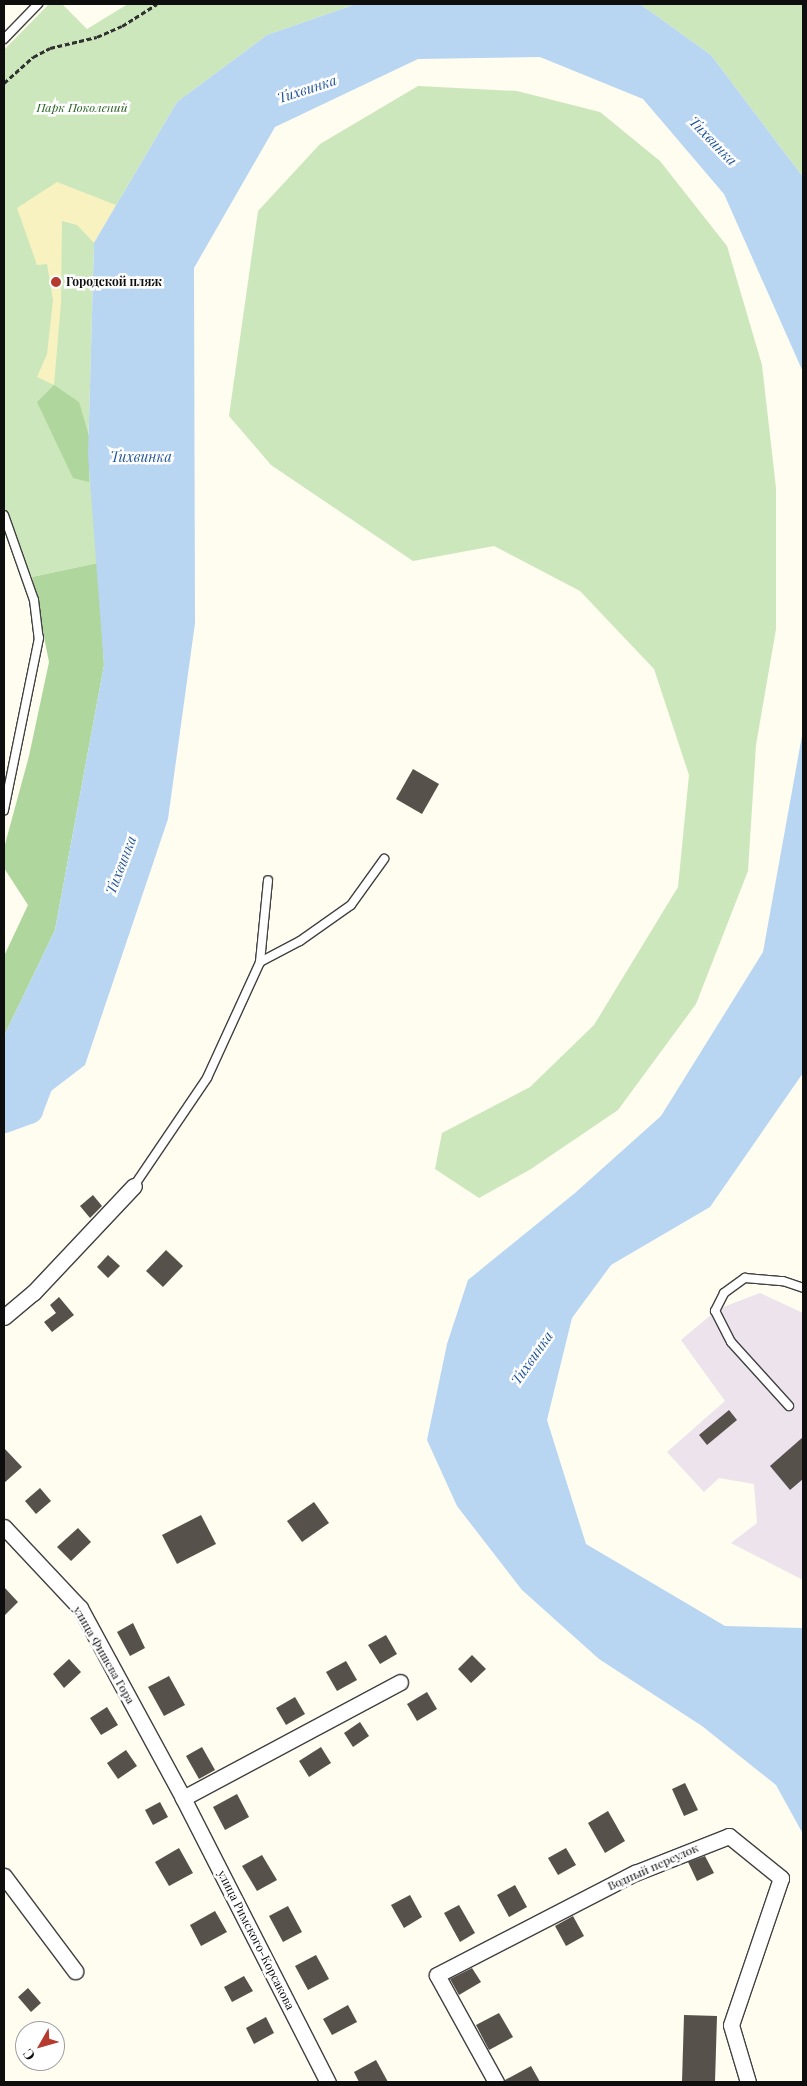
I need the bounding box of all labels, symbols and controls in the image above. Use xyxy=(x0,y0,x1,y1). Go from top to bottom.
water label: Тихвинка xyxy=(275,72,339,106)
park label: Парк Поколений xyxy=(37,101,127,115)
water label: Тихвинка xyxy=(686,113,740,169)
place label: Городской пляж xyxy=(66,275,162,289)
marker: Городской пляж xyxy=(50,276,62,288)
water label: Тихвинка xyxy=(110,449,172,465)
water label: Тихвинка xyxy=(102,833,140,897)
water label: Тихвинка xyxy=(507,1328,557,1388)
street label: улица Фишева Гора xyxy=(70,1604,138,1706)
street label: Водный переулок xyxy=(605,1841,701,1893)
street label: улица Римского-Корсакова xyxy=(214,1868,298,2012)
north arrow xyxy=(15,2021,65,2071)
text: С xyxy=(18,2045,39,2065)

